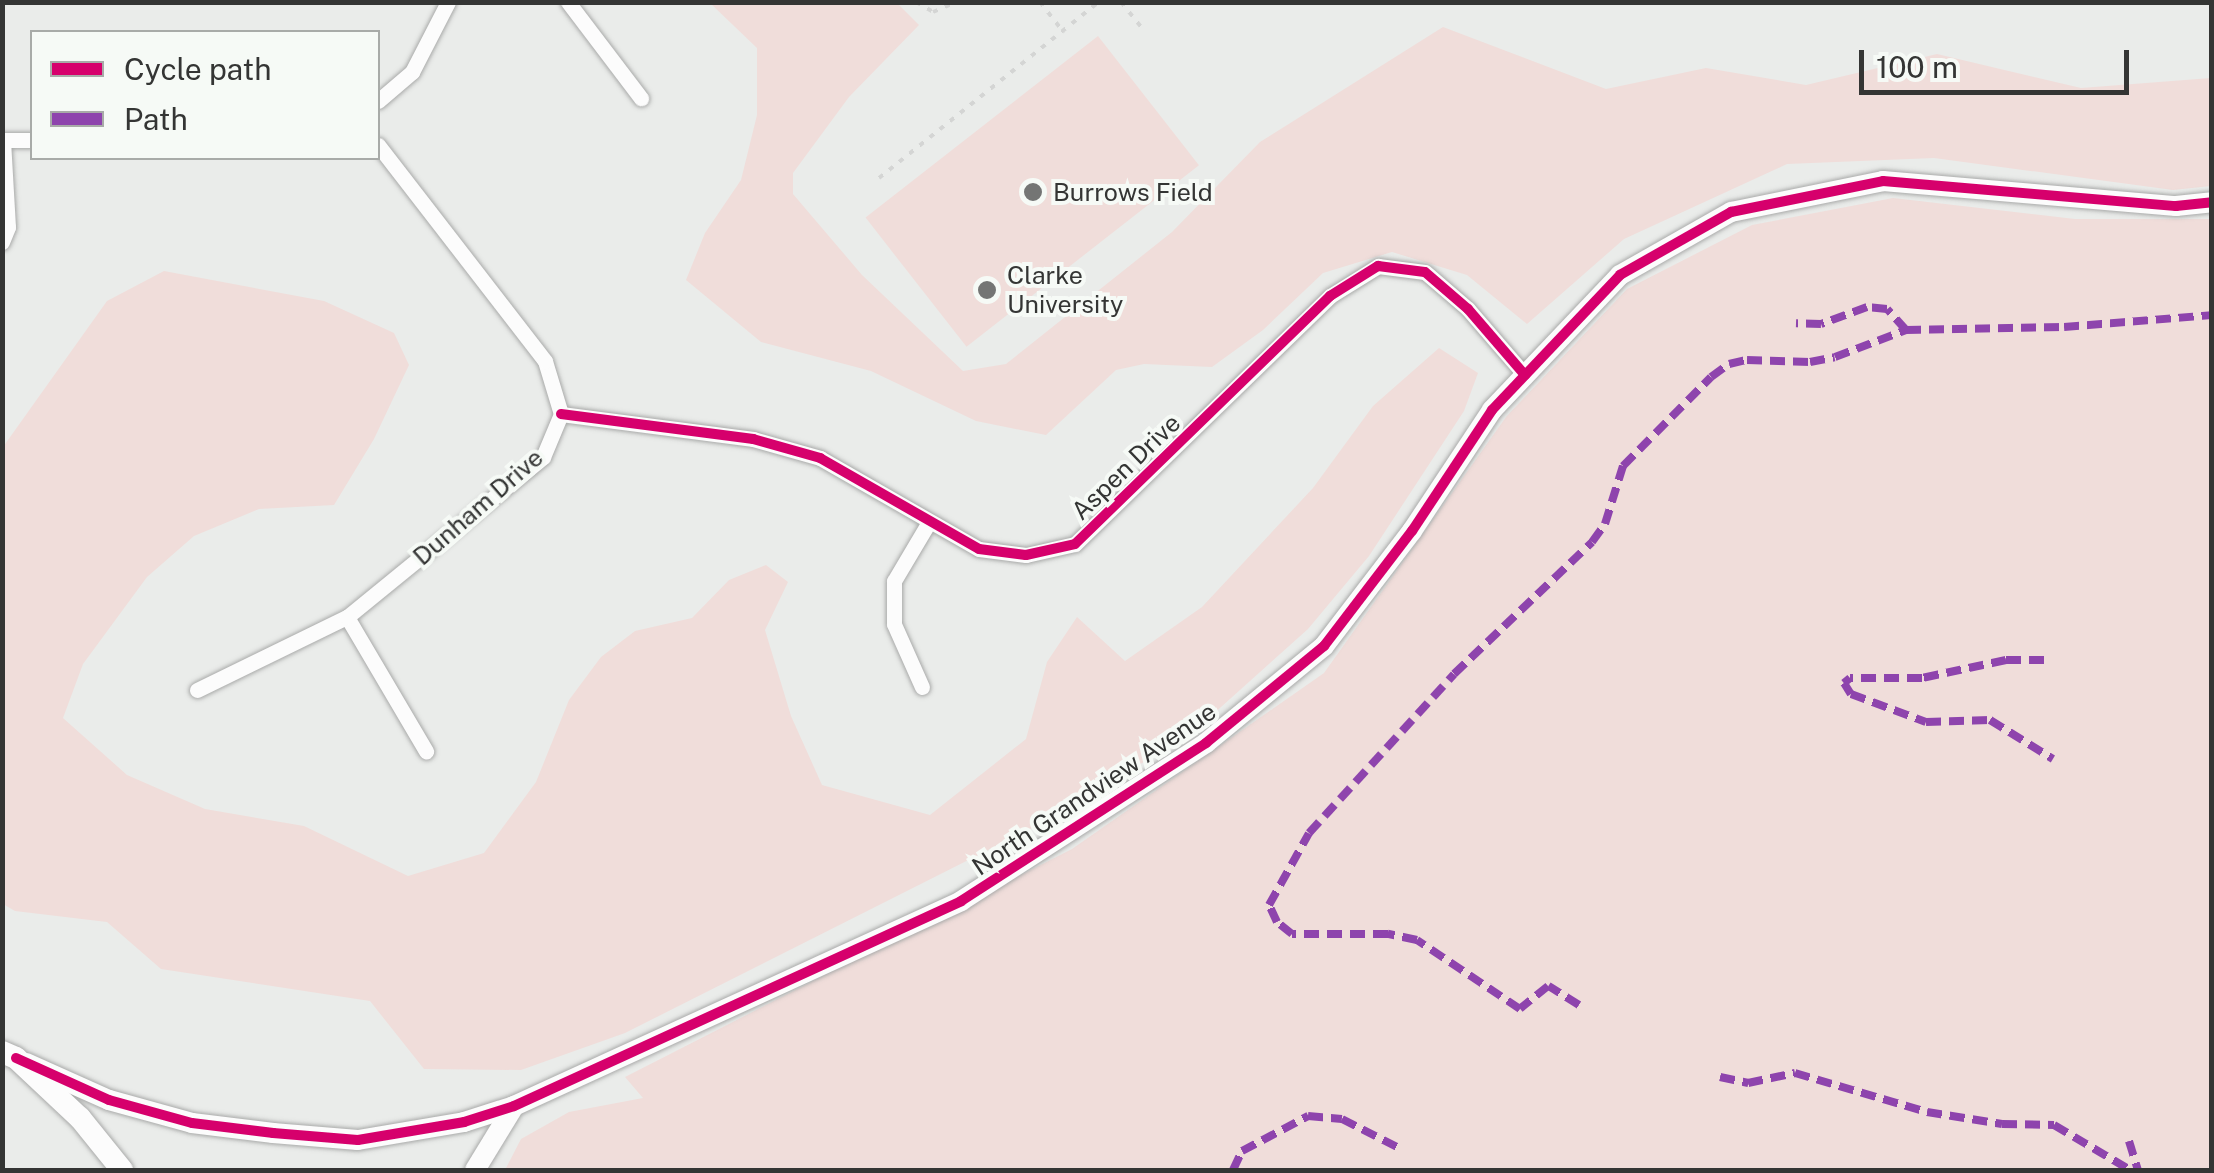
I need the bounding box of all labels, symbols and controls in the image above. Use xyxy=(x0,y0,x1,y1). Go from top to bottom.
legend xyxy=(30,30,380,160)
scale bar xyxy=(1864,30,2134,92)
text: 100 m xyxy=(1876,49,1958,85)
text: Cycle path xyxy=(124,51,272,87)
text: Path xyxy=(124,101,188,137)
place label: Burrows Field xyxy=(1053,177,1213,207)
marker: Burrows Field xyxy=(1022,181,1044,203)
place label: Clarke University xyxy=(1007,261,1123,320)
marker: Clarke University xyxy=(976,279,998,301)
street label: Aspen Drive xyxy=(1065,408,1187,526)
street label: Dunham Drive xyxy=(407,442,549,572)
street label: North Grandview Avenue xyxy=(966,696,1222,882)

